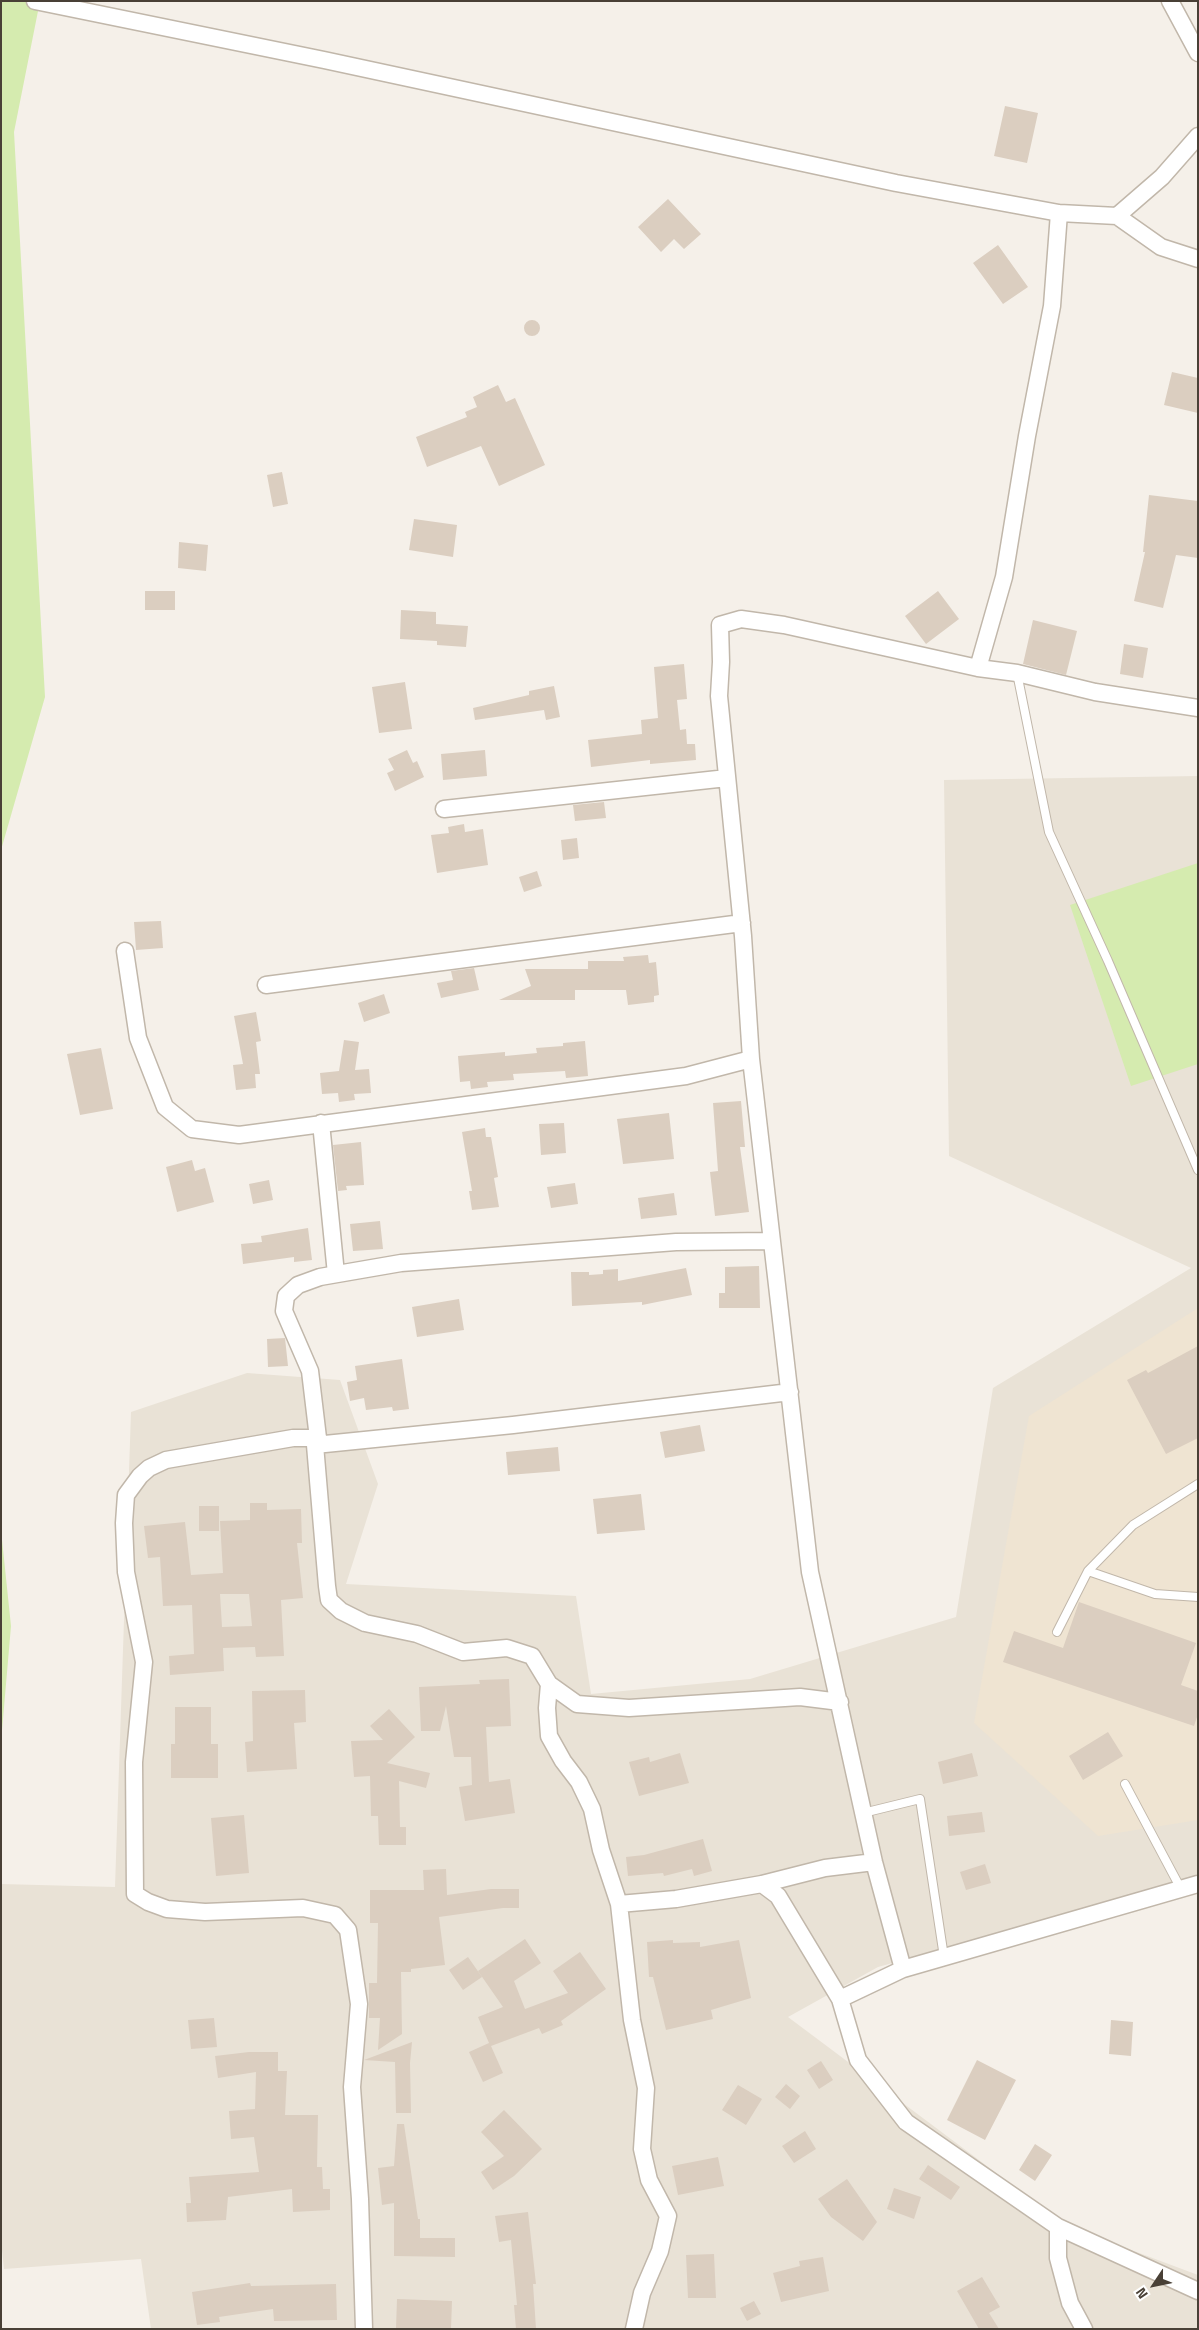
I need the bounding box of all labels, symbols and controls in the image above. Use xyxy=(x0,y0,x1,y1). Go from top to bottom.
north arrow xyxy=(1129,2260,1179,2310)
text: N xyxy=(1130,2284,1153,2304)

